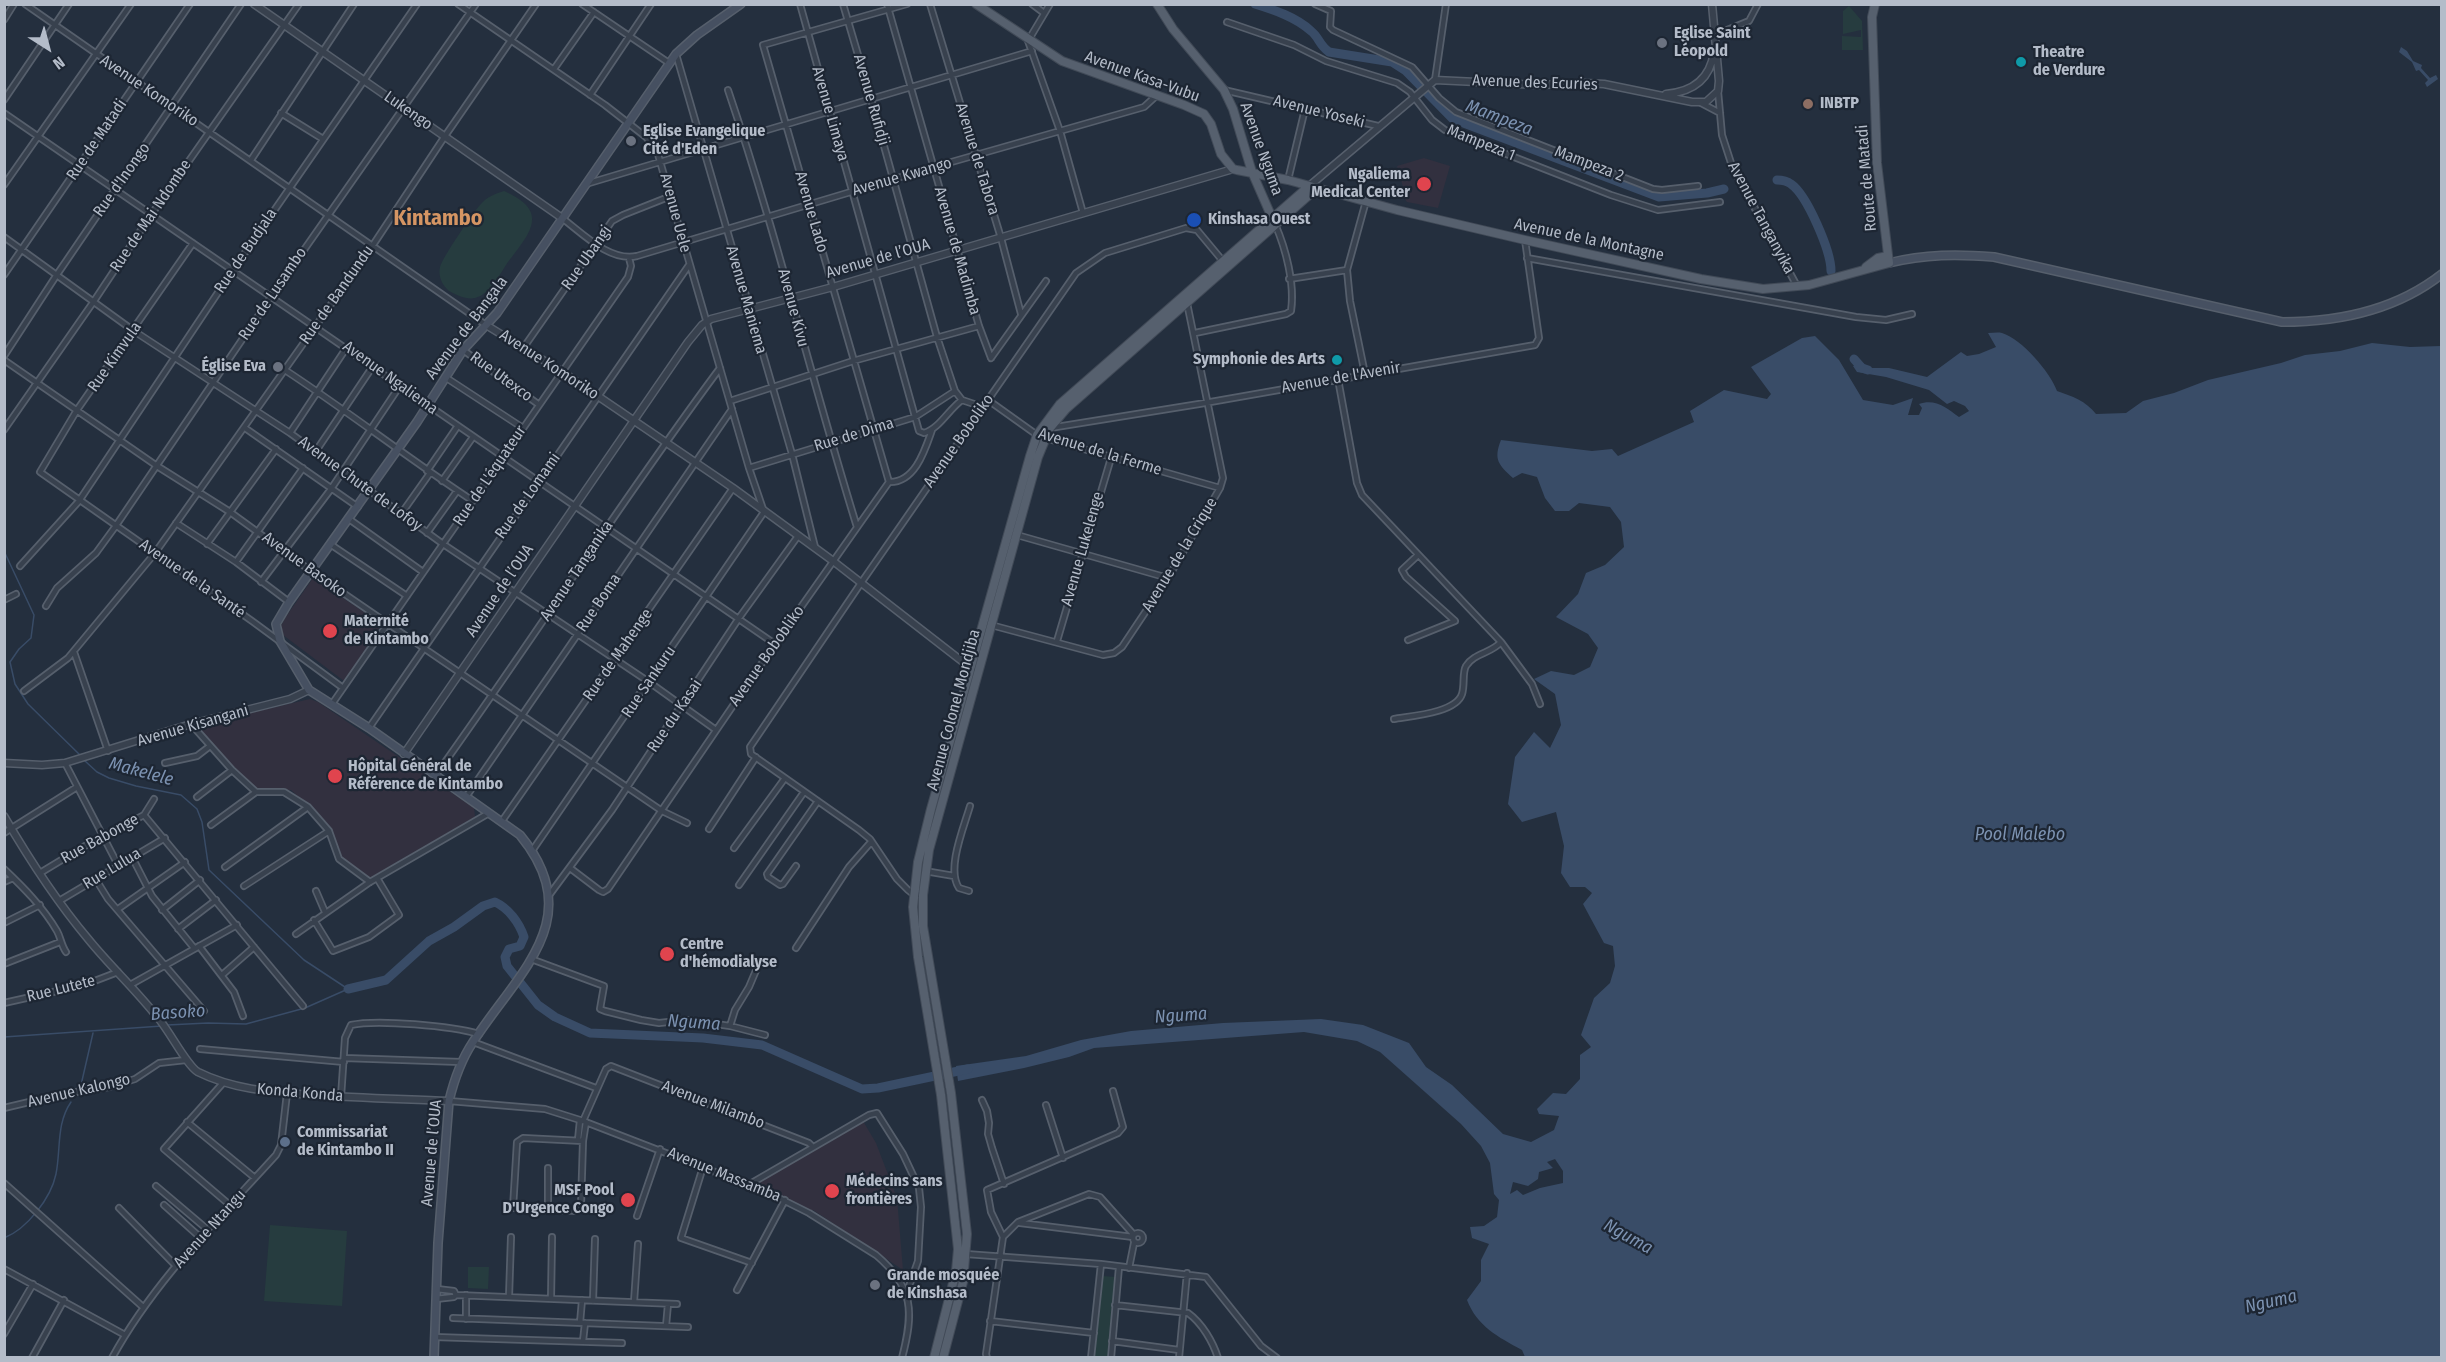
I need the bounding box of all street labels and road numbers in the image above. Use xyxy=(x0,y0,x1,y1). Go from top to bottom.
street label: Avenue Kasa-Vubu xyxy=(1082,47,1202,107)
street label: Avenue Komoriko xyxy=(96,51,202,131)
street label: Avenue Rufidji xyxy=(849,52,893,148)
street label: Avenue Limaya xyxy=(807,64,853,164)
street label: Avenue des Ecuries xyxy=(1472,71,1598,95)
street label: Lukengo xyxy=(380,87,436,135)
street label: Avenue Yoseki xyxy=(1271,91,1367,133)
street label: Rue de Matadi xyxy=(63,96,131,184)
street label: Avenue Nguma xyxy=(1235,100,1287,198)
street label: Avenue de Tabora xyxy=(951,101,1003,217)
street label: Mampeza 1 xyxy=(1444,121,1518,165)
street label: Route de Matadi xyxy=(1853,124,1881,232)
street label: Rue d'Inongo xyxy=(90,139,154,221)
street label: Mampeza 2 xyxy=(1552,142,1626,186)
street label: Avenue Kwango xyxy=(850,154,954,200)
street label: Rue de Mai Ndombe xyxy=(106,156,196,276)
street label: Avenue Tanganyika xyxy=(1723,159,1799,277)
street label: Avenue Lado xyxy=(790,169,832,255)
street label: Avenue Uele xyxy=(655,171,695,255)
street label: Avenue de Madimba xyxy=(930,185,984,317)
street label: Rue de Budjala xyxy=(211,205,281,297)
street label: Avenue de la Montagne xyxy=(1512,215,1666,265)
street label: Rue Ubangi xyxy=(558,222,616,294)
street label: Avenue de l’OUA xyxy=(824,235,932,283)
street label: Rue de Bandundu xyxy=(296,242,378,348)
street label: Rue de Lusambo xyxy=(235,244,311,344)
street label: Avenue Maniema xyxy=(721,244,771,356)
street label: Avenue Kivu xyxy=(773,267,813,349)
street label: Avenue de Bangala xyxy=(422,273,512,383)
street label: Rue Kimvula xyxy=(84,318,146,396)
street label: Avenue Komoriko xyxy=(496,326,602,404)
street label: Avenue Ngaliema xyxy=(339,337,441,419)
street label: Rue Utexco xyxy=(466,348,536,406)
street label: Avenue de l'Avenir xyxy=(1280,358,1402,398)
street label: Avenue Boboliko xyxy=(920,390,998,492)
street label: Rue de Dima xyxy=(812,414,896,456)
street label: Rue de L'équateur xyxy=(449,422,531,530)
street label: Avenue de la Ferme xyxy=(1036,424,1164,480)
street label: Avenue Chute de Lofoy xyxy=(294,432,426,536)
street label: Rue de Lomami xyxy=(491,449,565,543)
street label: Avenue Lukelenge xyxy=(1058,490,1108,608)
street label: Avenue de la Crique xyxy=(1138,494,1222,616)
street label: Avenue Tanganika xyxy=(536,517,618,625)
street label: Avenue Basoko xyxy=(258,528,350,602)
street label: Avenue de la Santé xyxy=(135,535,249,623)
street label: Avenue de l’OUA xyxy=(462,541,538,641)
street label: Rue Boma xyxy=(573,570,625,636)
street label: Avenue Bobobliko xyxy=(725,602,809,710)
street label: Rue de Mahenge xyxy=(579,605,657,705)
street label: Avenue Colonel Mondjiba xyxy=(923,627,985,793)
street label: Rue Sankuru xyxy=(618,642,680,722)
street label: Rue du Kasai xyxy=(644,676,706,756)
street label: Avenue Kisangani xyxy=(135,701,251,751)
street label: Rue Babonge xyxy=(58,810,142,868)
street label: Rue Lulua xyxy=(79,844,145,894)
street label: Rue Lutete xyxy=(25,971,97,1007)
street label: Avenue Kalongo xyxy=(26,1070,132,1112)
street label: Avenue Milambo xyxy=(659,1077,767,1133)
street label: Konda Konda xyxy=(256,1080,344,1106)
street label: Avenue de l’OUA xyxy=(418,1099,446,1207)
street label: Avenue Massamba xyxy=(664,1143,784,1207)
street label: Avenue Ntangu xyxy=(170,1186,250,1272)

